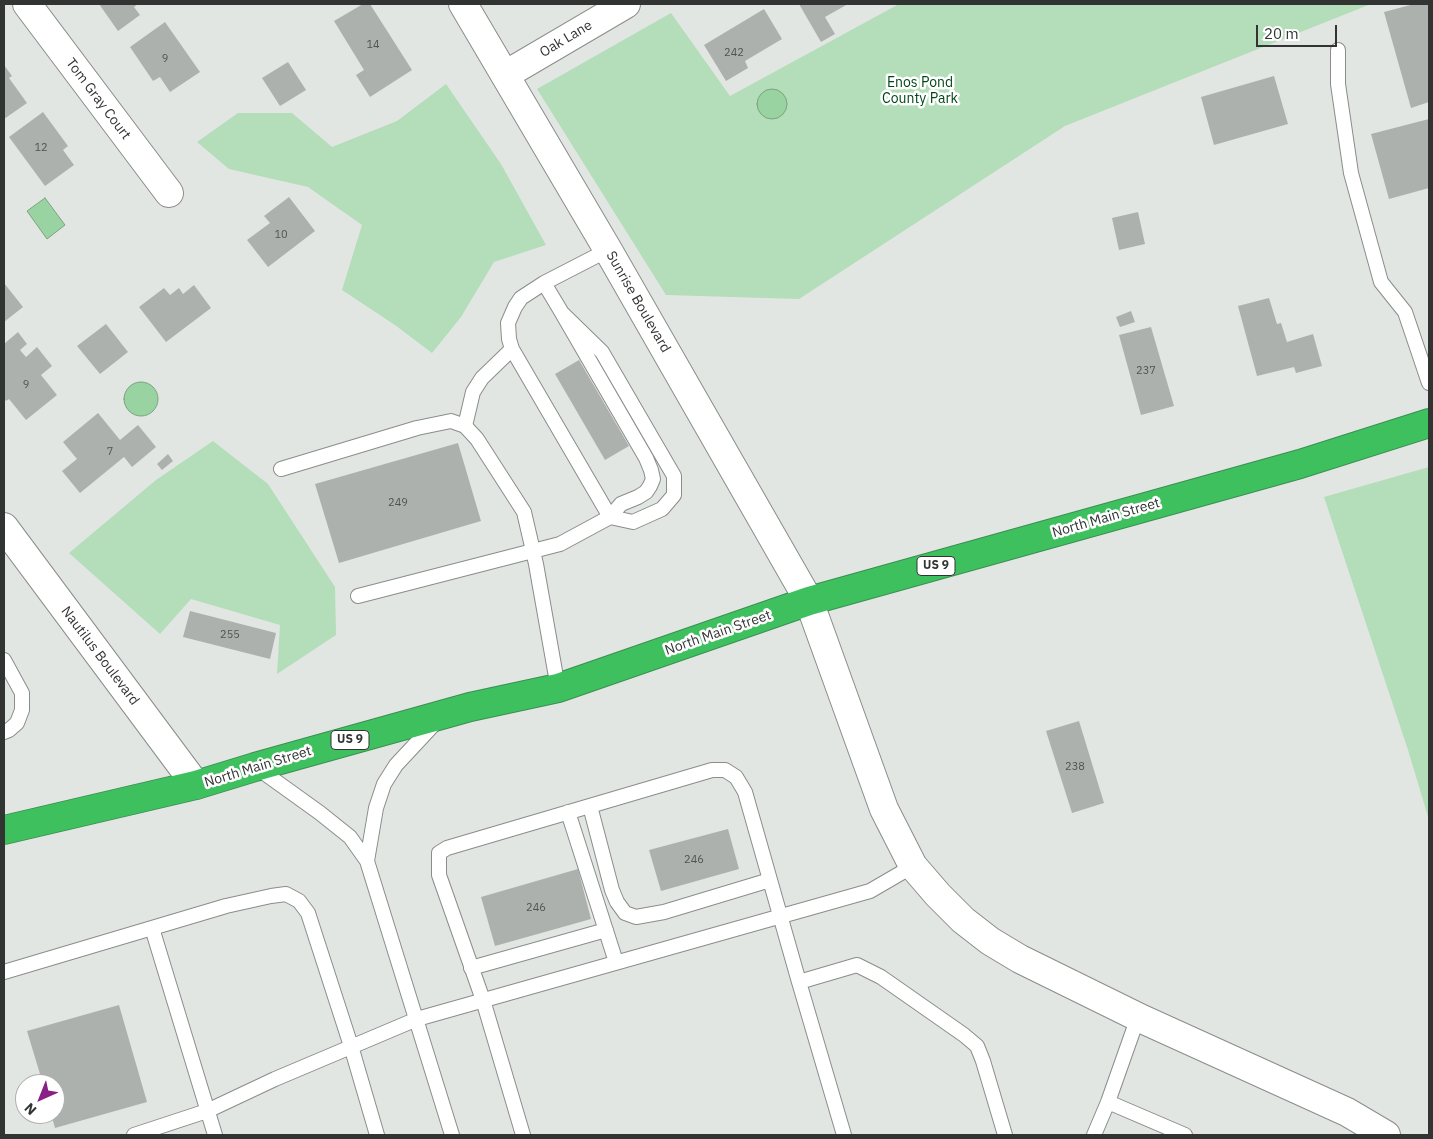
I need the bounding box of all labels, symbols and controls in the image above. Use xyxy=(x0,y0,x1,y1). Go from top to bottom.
scale bar xyxy=(1258,15,1339,47)
street label: Oak Lane xyxy=(537,17,595,61)
text: 20 m xyxy=(1264,24,1299,43)
house number: 14 xyxy=(366,38,380,52)
house number: 242 xyxy=(724,46,744,60)
house number: 9 xyxy=(162,52,168,66)
street label: Tom Gray Court xyxy=(62,55,134,143)
park label: Enos Pond County Park xyxy=(882,75,958,108)
house number: 12 xyxy=(34,141,48,155)
house number: 10 xyxy=(274,228,288,242)
street label: Sunrise Boulevard xyxy=(602,248,674,356)
house number: 237 xyxy=(1136,364,1156,378)
house number: 9 xyxy=(23,378,29,392)
house number: 7 xyxy=(107,445,113,459)
street label: North Main Street xyxy=(1050,495,1162,541)
house number: 249 xyxy=(388,496,408,510)
road number: US 9 xyxy=(917,556,955,576)
street label: Nautilus Boulevard xyxy=(57,603,143,709)
street label: North Main Street xyxy=(663,607,773,659)
house number: 255 xyxy=(220,628,240,642)
road number: US 9 xyxy=(331,730,369,750)
street label: North Main Street xyxy=(202,743,314,791)
house number: 238 xyxy=(1065,760,1085,774)
house number: 246 xyxy=(684,853,704,867)
house number: 246 xyxy=(526,901,546,915)
north arrow xyxy=(15,1074,65,1124)
text: N xyxy=(20,1099,40,1119)

